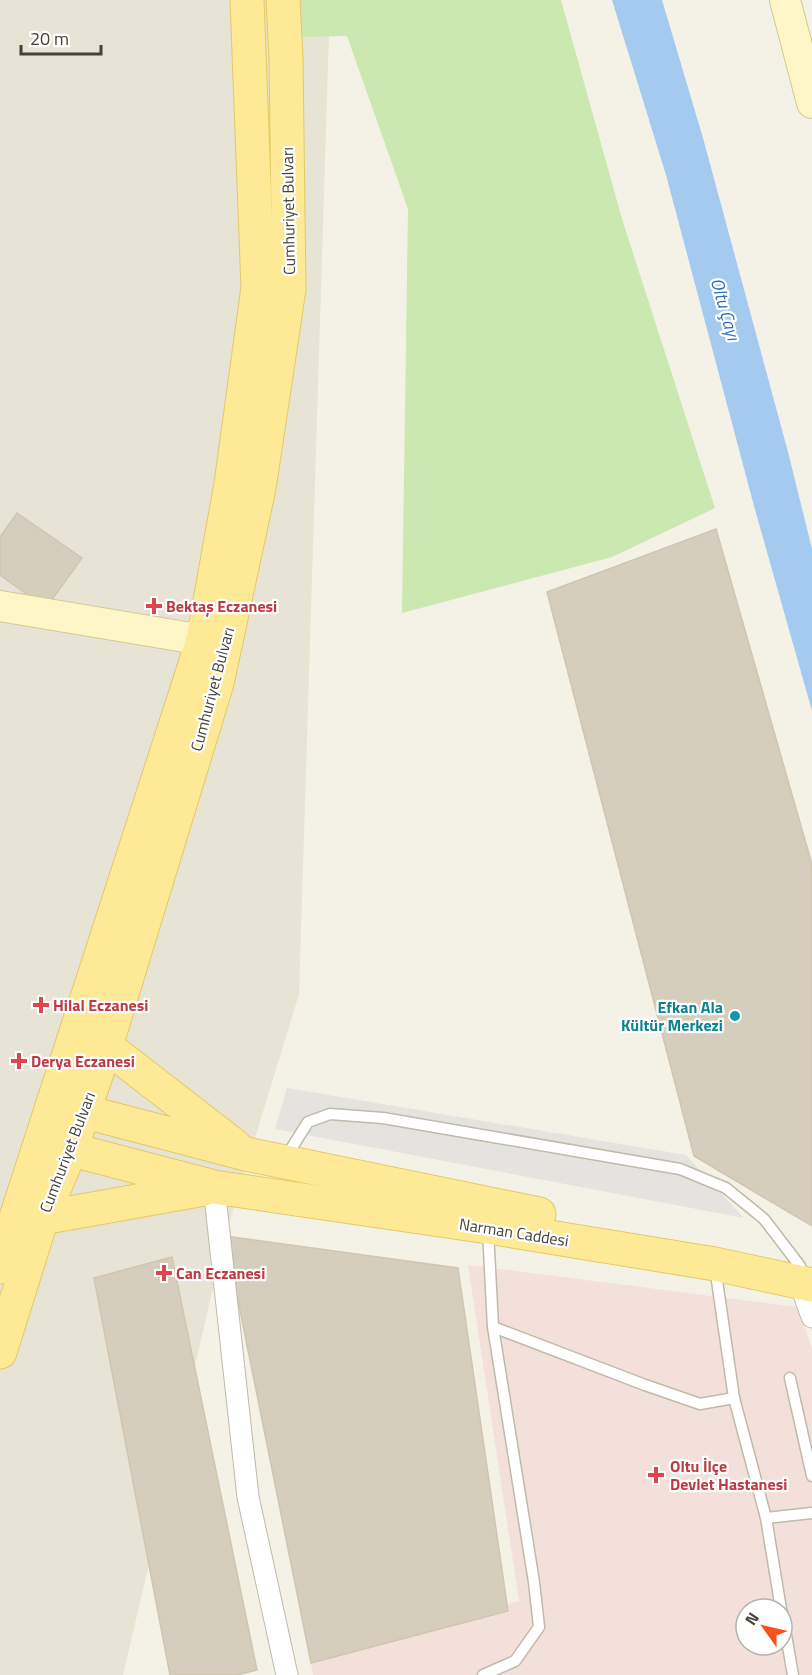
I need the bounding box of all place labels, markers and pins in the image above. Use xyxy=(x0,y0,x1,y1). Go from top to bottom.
place label: Bektaş Eczanesi xyxy=(166,594,277,618)
marker: Bektaş Eczanesi xyxy=(147,599,161,613)
place label: Hilal Eczanesi xyxy=(53,993,148,1017)
place label: Efkan Ala Kültür Merkezi xyxy=(621,995,723,1037)
marker: Hilal Eczanesi xyxy=(34,998,48,1012)
marker: Efkan Ala Kültür Merkezi xyxy=(728,1009,742,1023)
place label: Derya Eczanesi xyxy=(31,1049,135,1073)
marker: Derya Eczanesi xyxy=(12,1054,26,1068)
place label: Can Eczanesi xyxy=(176,1261,265,1285)
marker: Can Eczanesi xyxy=(157,1266,171,1280)
place label: Oltu İlçe Devlet Hastanesi xyxy=(670,1454,787,1496)
marker: Oltu İlçe Devlet Hastanesi xyxy=(647,1466,665,1484)

